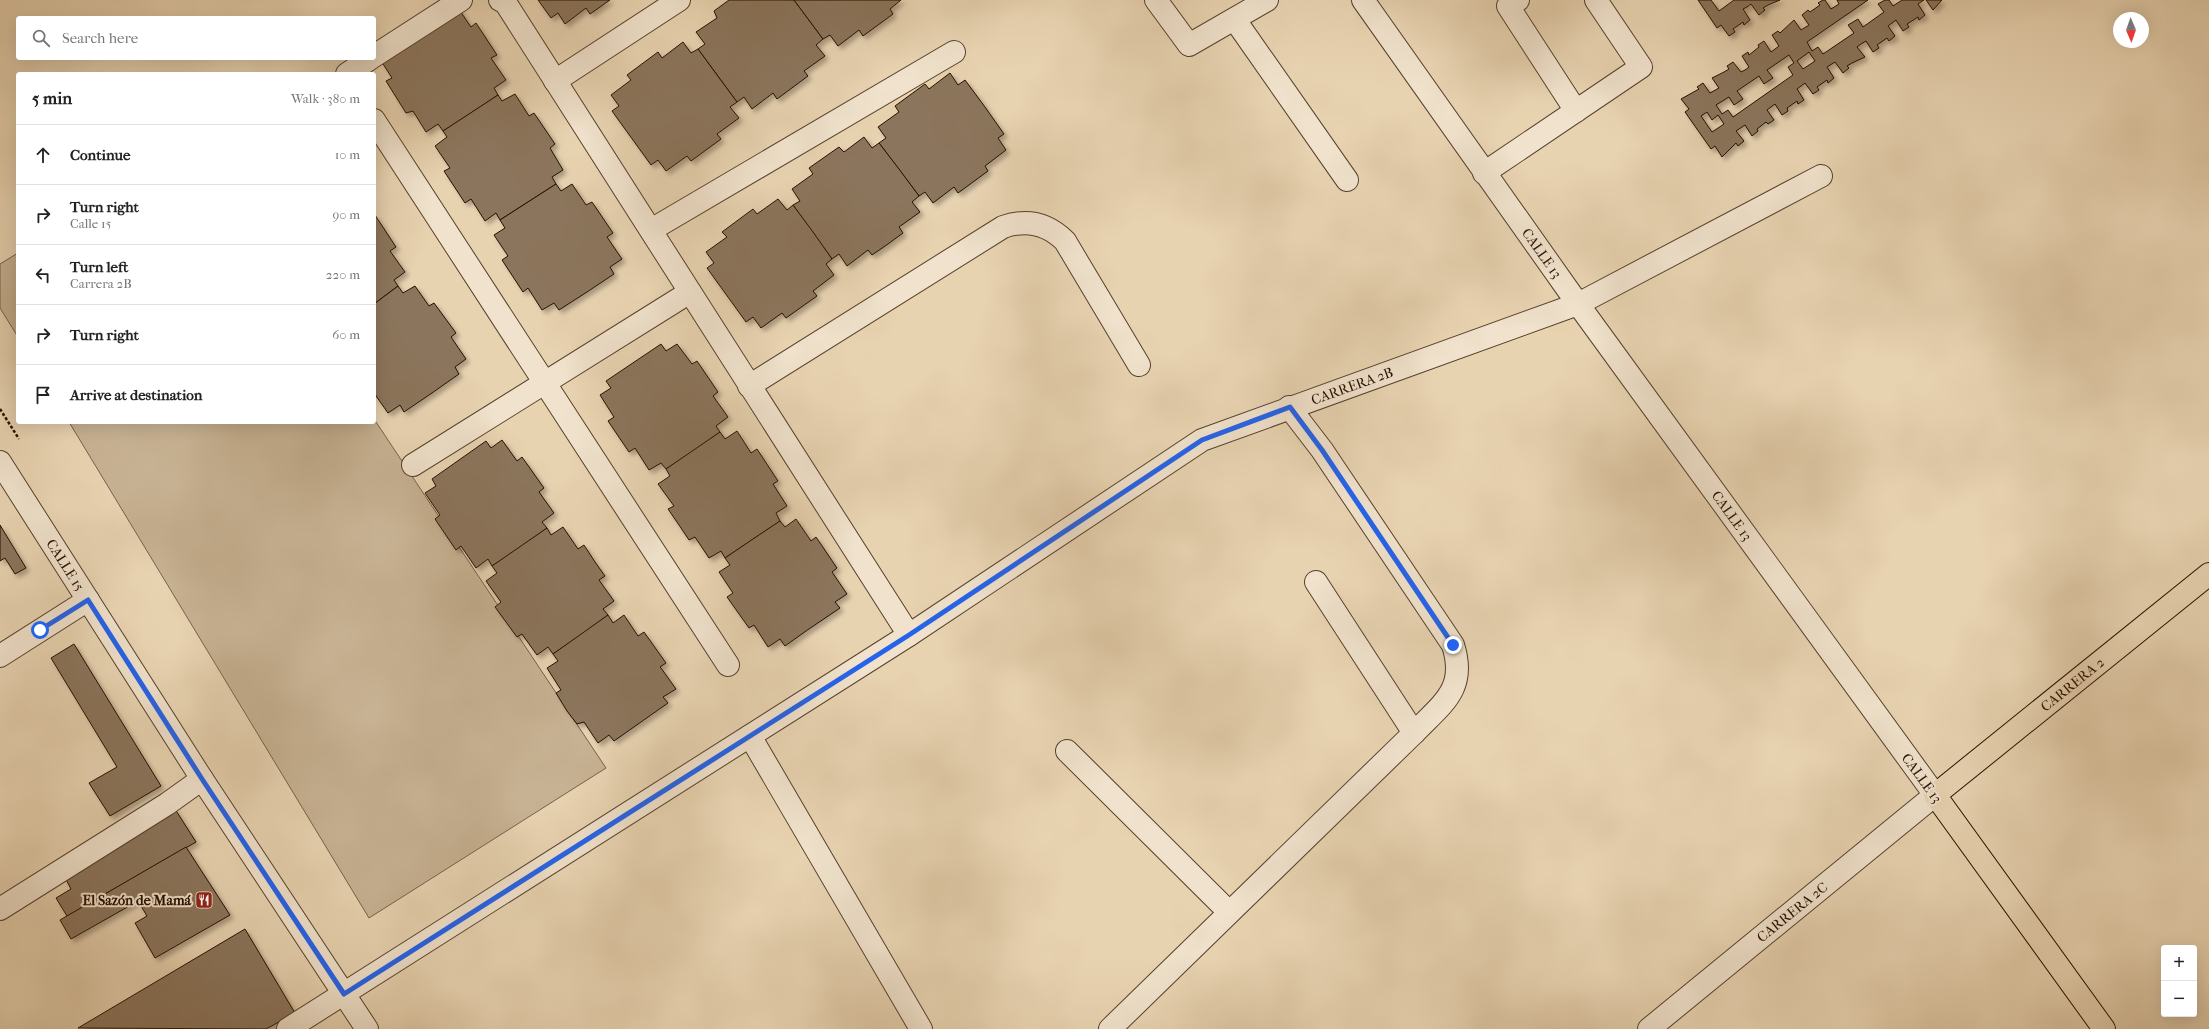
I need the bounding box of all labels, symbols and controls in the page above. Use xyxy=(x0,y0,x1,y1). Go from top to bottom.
north arrow xyxy=(2113,12,2149,48)
search box xyxy=(16,16,376,60)
icon: search xyxy=(30,27,52,49)
text: Search here xyxy=(62,29,138,47)
text: 5 min xyxy=(32,88,72,108)
text: Walk · 380 m xyxy=(291,91,360,106)
icon: ahead xyxy=(32,144,54,166)
text: Continue xyxy=(70,146,130,164)
text: 10 m xyxy=(335,147,360,162)
text: Turn right xyxy=(70,198,139,216)
icon: right xyxy=(32,204,54,226)
text: 90 m xyxy=(332,207,360,222)
text: Calle 15 xyxy=(70,216,111,231)
street label: CALLE 13 xyxy=(1518,225,1565,282)
text: Turn left xyxy=(70,258,128,276)
icon: left xyxy=(32,264,54,286)
text: 220 m xyxy=(326,267,360,282)
text: Carrera 2B xyxy=(70,276,132,291)
icon: right xyxy=(32,324,54,346)
text: Turn right xyxy=(70,326,139,344)
text: 60 m xyxy=(332,327,360,342)
street label: CARRERA 2B xyxy=(1309,364,1396,409)
icon: arrive xyxy=(32,384,54,406)
text: Arrive at destination xyxy=(70,386,202,404)
street label: CALLE 13 xyxy=(1708,488,1755,544)
street label: CALLE 15 xyxy=(42,536,88,594)
route start xyxy=(31,621,49,639)
route end xyxy=(1444,636,1462,654)
street label: CARRERA 2 xyxy=(2037,654,2108,715)
street label: CALLE 13 xyxy=(1898,750,1945,807)
street label: CARRERA 2C xyxy=(1753,879,1831,946)
restaurant icon: El Sazón de Mamá xyxy=(194,890,214,910)
place label: El Sazón de Mamá xyxy=(83,892,192,909)
map controls xyxy=(2161,945,2197,1017)
button: + xyxy=(2161,945,2197,981)
button: − xyxy=(2161,981,2197,1017)

